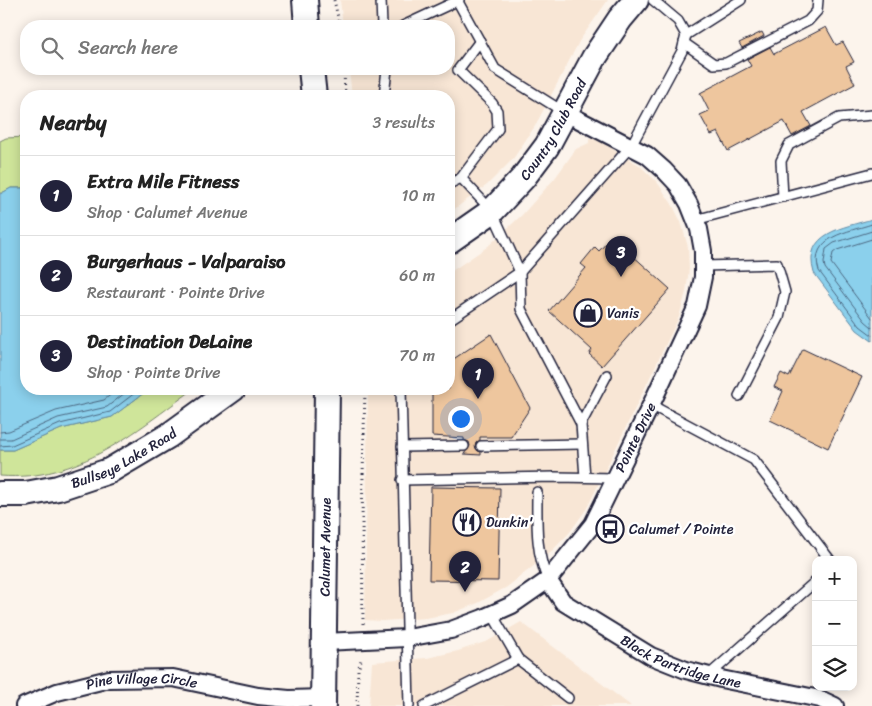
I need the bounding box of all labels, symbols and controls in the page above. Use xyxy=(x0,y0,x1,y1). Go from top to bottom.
search box xyxy=(20,20,455,75)
text: Search here xyxy=(78,31,178,64)
icon: search xyxy=(38,34,66,62)
street label: Country Club Road xyxy=(513,73,594,186)
text: Nearby xyxy=(40,104,106,142)
text: 3 results xyxy=(372,108,435,137)
text: Extra Mile Fitness xyxy=(87,165,240,198)
text: 1 xyxy=(53,181,59,210)
text: 10 m xyxy=(402,181,435,210)
text: Shop · Calumet Avenue xyxy=(87,198,247,227)
pin: 3 xyxy=(605,236,637,277)
text: Burgerhaus - Valparaiso xyxy=(87,245,285,278)
text: 2 xyxy=(51,261,61,290)
text: 60 m xyxy=(399,261,435,290)
text: Restaurant · Pointe Drive xyxy=(87,278,265,307)
shop icon: Vanis xyxy=(573,298,603,328)
place label: Vanis xyxy=(607,301,640,326)
text: Destination DeLaine xyxy=(87,325,252,358)
text: 3 xyxy=(52,341,60,370)
text: 70 m xyxy=(399,341,435,370)
text: Shop · Pointe Drive xyxy=(87,358,221,387)
pin: 1 xyxy=(462,358,494,399)
street label: Pointe Drive xyxy=(608,398,663,477)
your location xyxy=(448,406,474,432)
street label: Bullseye Lake Road xyxy=(67,420,183,495)
street label: Calumet Avenue xyxy=(312,497,338,597)
restaurant icon: Dunkin' xyxy=(452,507,482,537)
place label: Dunkin' xyxy=(486,510,534,535)
bus stop icon: Calumet / Pointe xyxy=(595,514,625,544)
place label: Calumet / Pointe xyxy=(629,517,734,542)
pin: 2 xyxy=(449,551,481,592)
map controls xyxy=(812,556,857,691)
button: + xyxy=(812,556,857,601)
button: − xyxy=(812,601,857,646)
street label: Black Partridge Lane xyxy=(616,628,744,695)
button: layers xyxy=(812,646,857,691)
street label: Pine Village Circle xyxy=(83,665,200,697)

